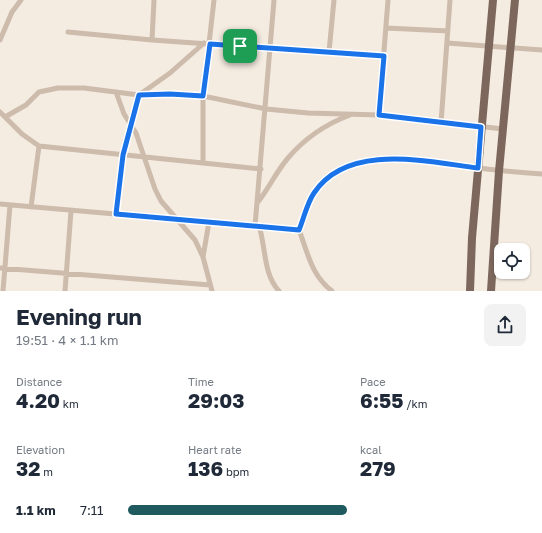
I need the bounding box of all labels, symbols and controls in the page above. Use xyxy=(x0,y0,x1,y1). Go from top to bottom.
pin xyxy=(223,29,257,63)
icon: arrive xyxy=(229,35,251,57)
map controls xyxy=(494,243,530,279)
button: locate xyxy=(494,243,530,279)
text: Evening run xyxy=(16,303,142,330)
button: share xyxy=(484,304,526,346)
text: 19:51 · 4 × 1.1 km xyxy=(16,332,119,348)
text: Distance xyxy=(16,375,62,388)
text: Time xyxy=(188,375,214,388)
text: Pace xyxy=(360,375,386,388)
text: 4.20 xyxy=(16,388,60,412)
text: 29:03 xyxy=(188,388,245,412)
text: 6:55 xyxy=(360,388,404,412)
text: km xyxy=(60,397,79,410)
text: /km xyxy=(404,397,427,410)
text: Elevation xyxy=(16,443,65,456)
text: Heart rate xyxy=(188,443,242,456)
text: kcal xyxy=(360,443,382,456)
text: 32 xyxy=(16,456,40,480)
text: 136 xyxy=(188,456,223,480)
text: 279 xyxy=(360,456,396,480)
text: m xyxy=(40,465,53,478)
text: bpm xyxy=(223,465,249,478)
text: 1.1 km xyxy=(16,502,56,518)
text: 7:11 xyxy=(80,502,103,518)

